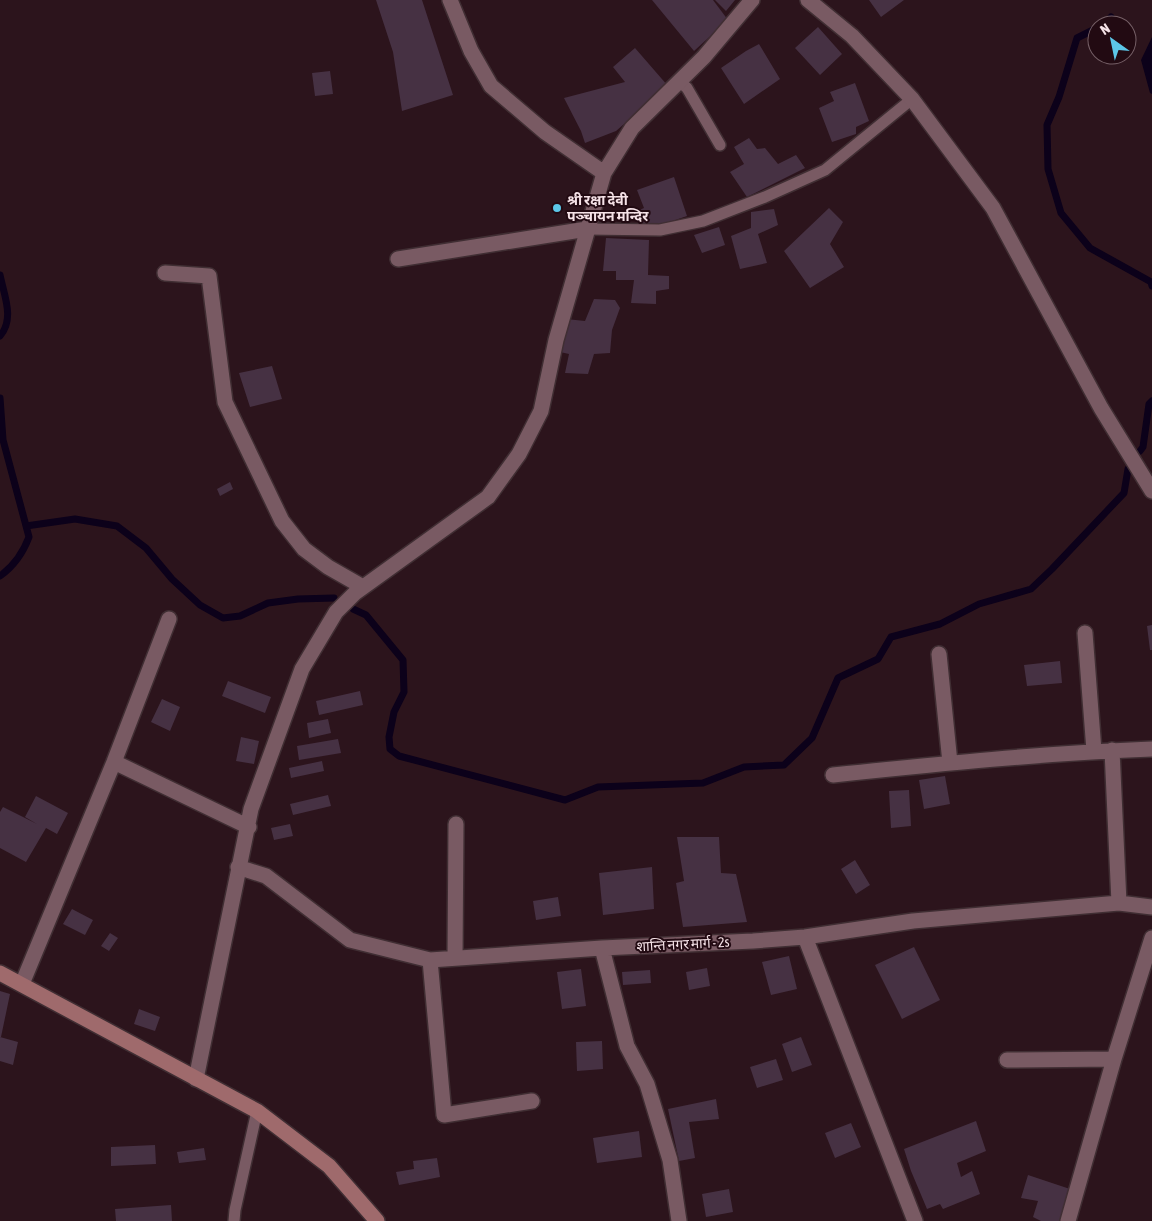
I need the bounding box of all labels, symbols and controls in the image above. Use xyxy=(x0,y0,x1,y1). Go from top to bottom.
north arrow xyxy=(1087,15,1137,65)
text: N xyxy=(1097,20,1113,38)
place label: श्री रक्षा देवी पञ्चायन मन्दिर xyxy=(567,191,649,224)
marker: श्री रक्षा देवी पञ्चायन मन्दिर xyxy=(551,202,563,214)
street label: शान्ति नगर मार्ग - 2s xyxy=(636,934,730,954)

